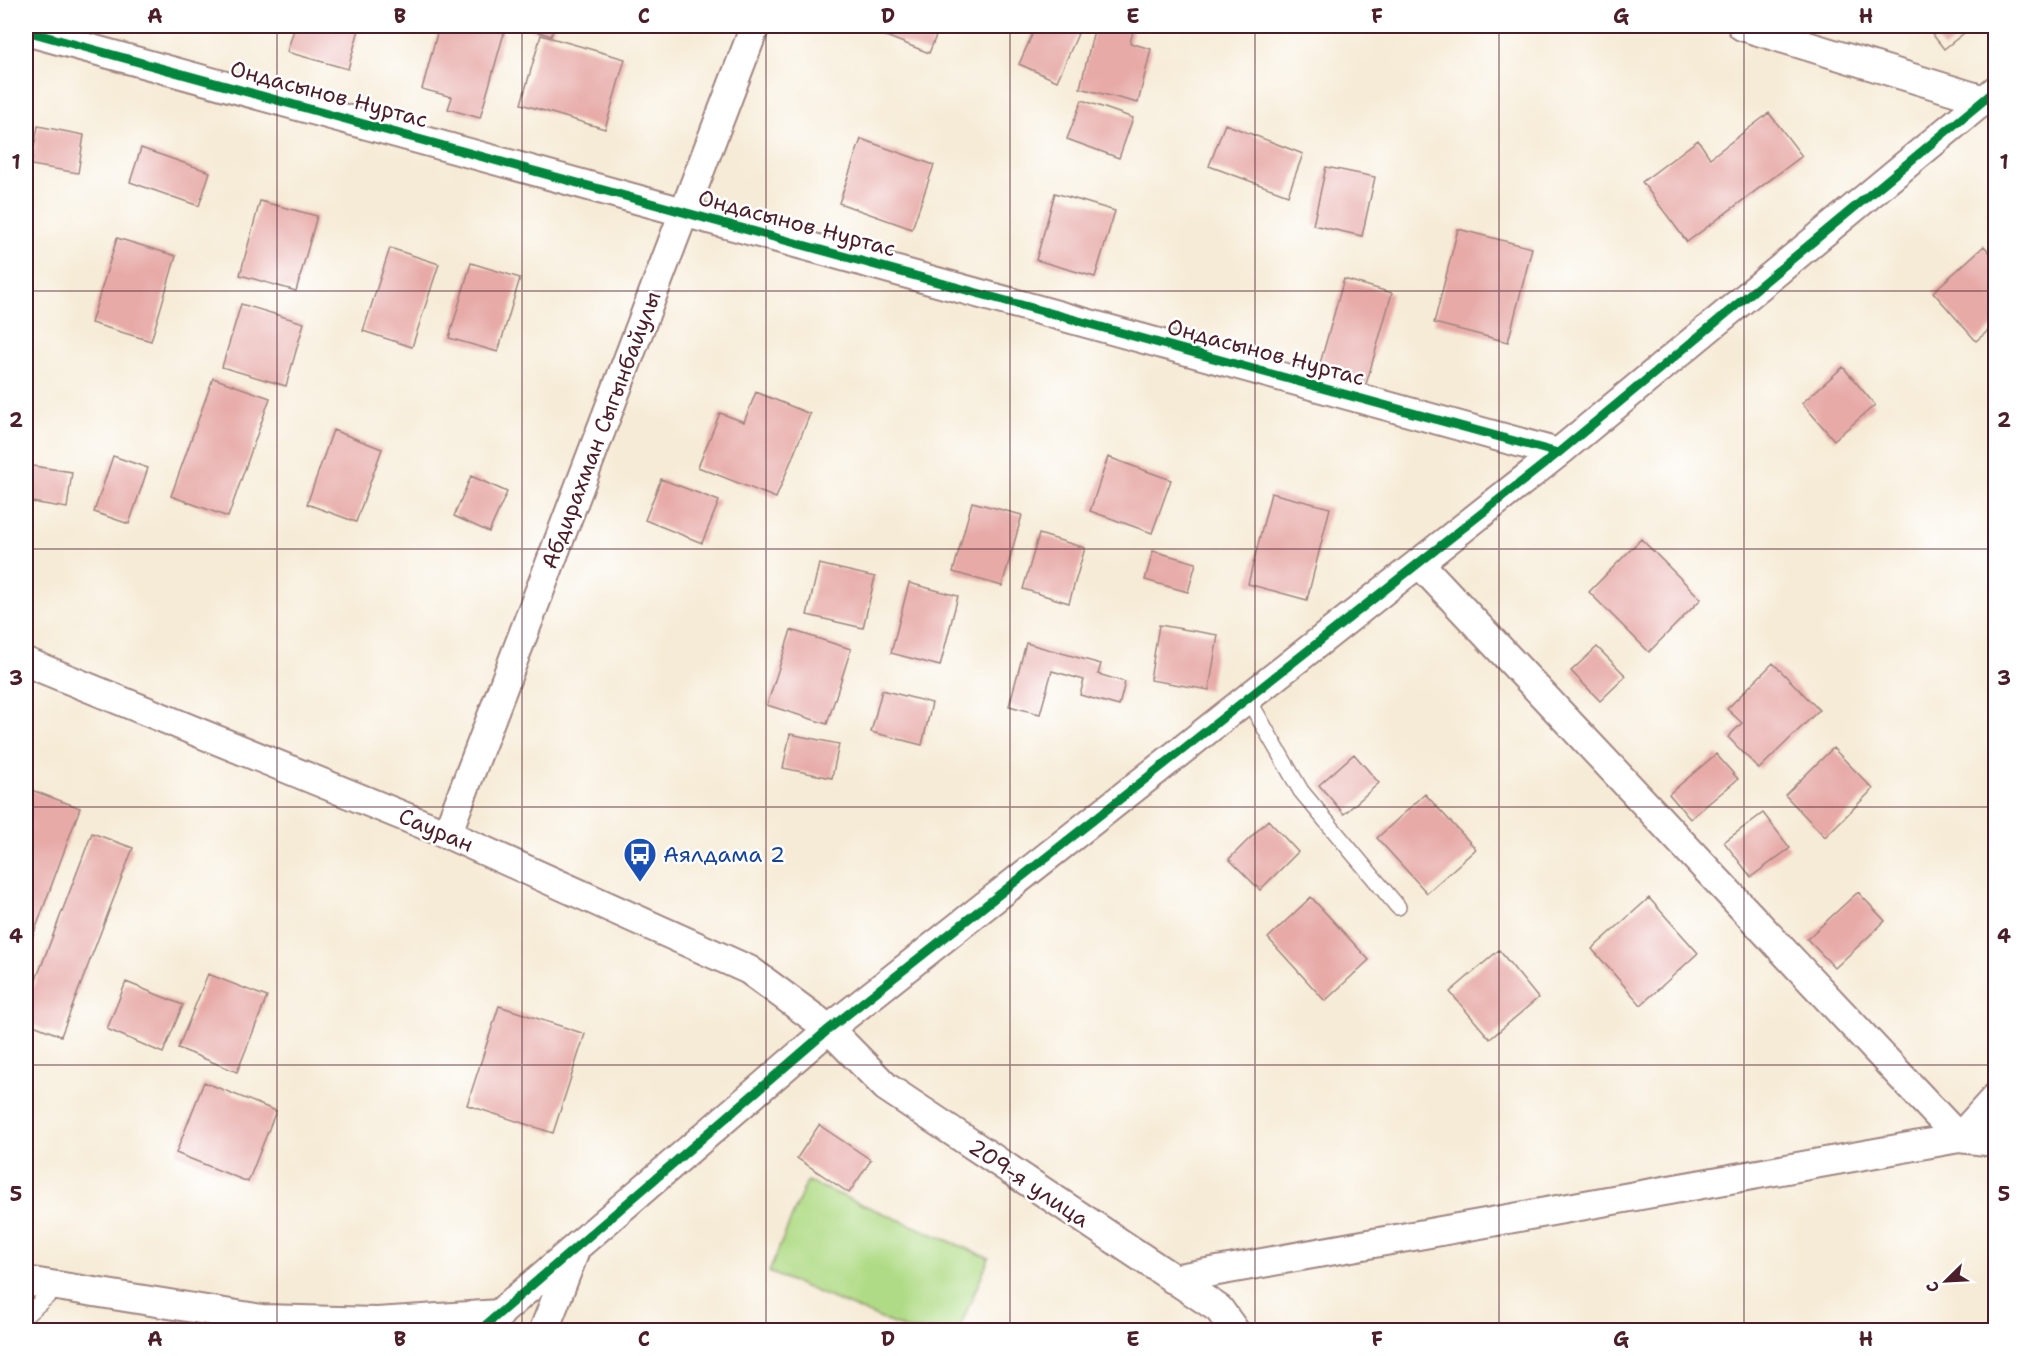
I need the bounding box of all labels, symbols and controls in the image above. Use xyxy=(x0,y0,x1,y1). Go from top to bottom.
text: A xyxy=(147,3,163,29)
text: B xyxy=(394,3,406,29)
text: C xyxy=(638,3,650,29)
text: D xyxy=(881,3,895,29)
text: E xyxy=(1126,3,1140,29)
text: F xyxy=(1371,3,1383,29)
text: G xyxy=(1613,3,1629,29)
text: H xyxy=(1859,3,1873,29)
street label: Ондасынов Нуртас xyxy=(227,54,431,134)
text: 1 xyxy=(11,149,21,175)
text: 1 xyxy=(1999,149,2009,175)
street label: Ондасынов Нуртас xyxy=(695,183,899,263)
street label: Абдирахман Сыгынбайулы xyxy=(535,287,667,573)
street label: Ондасынов Нуртас xyxy=(1164,312,1368,392)
text: 2 xyxy=(9,407,23,433)
text: 2 xyxy=(1997,407,2011,433)
text: 3 xyxy=(9,665,23,691)
text: 3 xyxy=(1997,665,2011,691)
street label: Сауран xyxy=(394,801,478,859)
bus stop icon: Аялдама 2 xyxy=(622,836,658,883)
place label: Аялдама 2 xyxy=(663,840,785,869)
text: 4 xyxy=(9,923,23,949)
text: 4 xyxy=(1997,923,2011,949)
street label: 209-я улица xyxy=(963,1132,1095,1234)
text: 5 xyxy=(10,1181,22,1207)
text: 5 xyxy=(1998,1181,2010,1207)
north arrow xyxy=(1916,1251,1976,1311)
text: С xyxy=(1921,1278,1944,1296)
text: A xyxy=(147,1326,163,1352)
text: B xyxy=(394,1326,406,1352)
text: C xyxy=(638,1326,650,1352)
text: D xyxy=(881,1326,895,1352)
text: E xyxy=(1126,1326,1140,1352)
text: F xyxy=(1371,1326,1383,1352)
text: G xyxy=(1613,1326,1629,1352)
text: H xyxy=(1859,1326,1873,1352)

